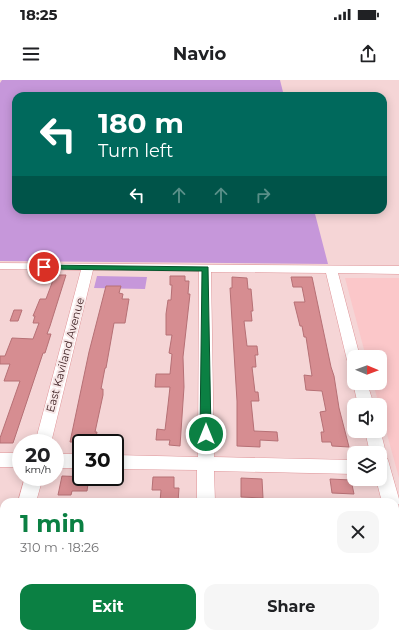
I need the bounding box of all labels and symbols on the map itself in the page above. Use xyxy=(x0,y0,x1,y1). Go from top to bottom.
pin xyxy=(27,250,61,284)
street label: East Kaviland Avenue xyxy=(43,296,87,414)
north arrow xyxy=(347,350,387,390)
position arrow xyxy=(185,413,227,455)
speed limit sign: 30 xyxy=(72,434,124,486)

